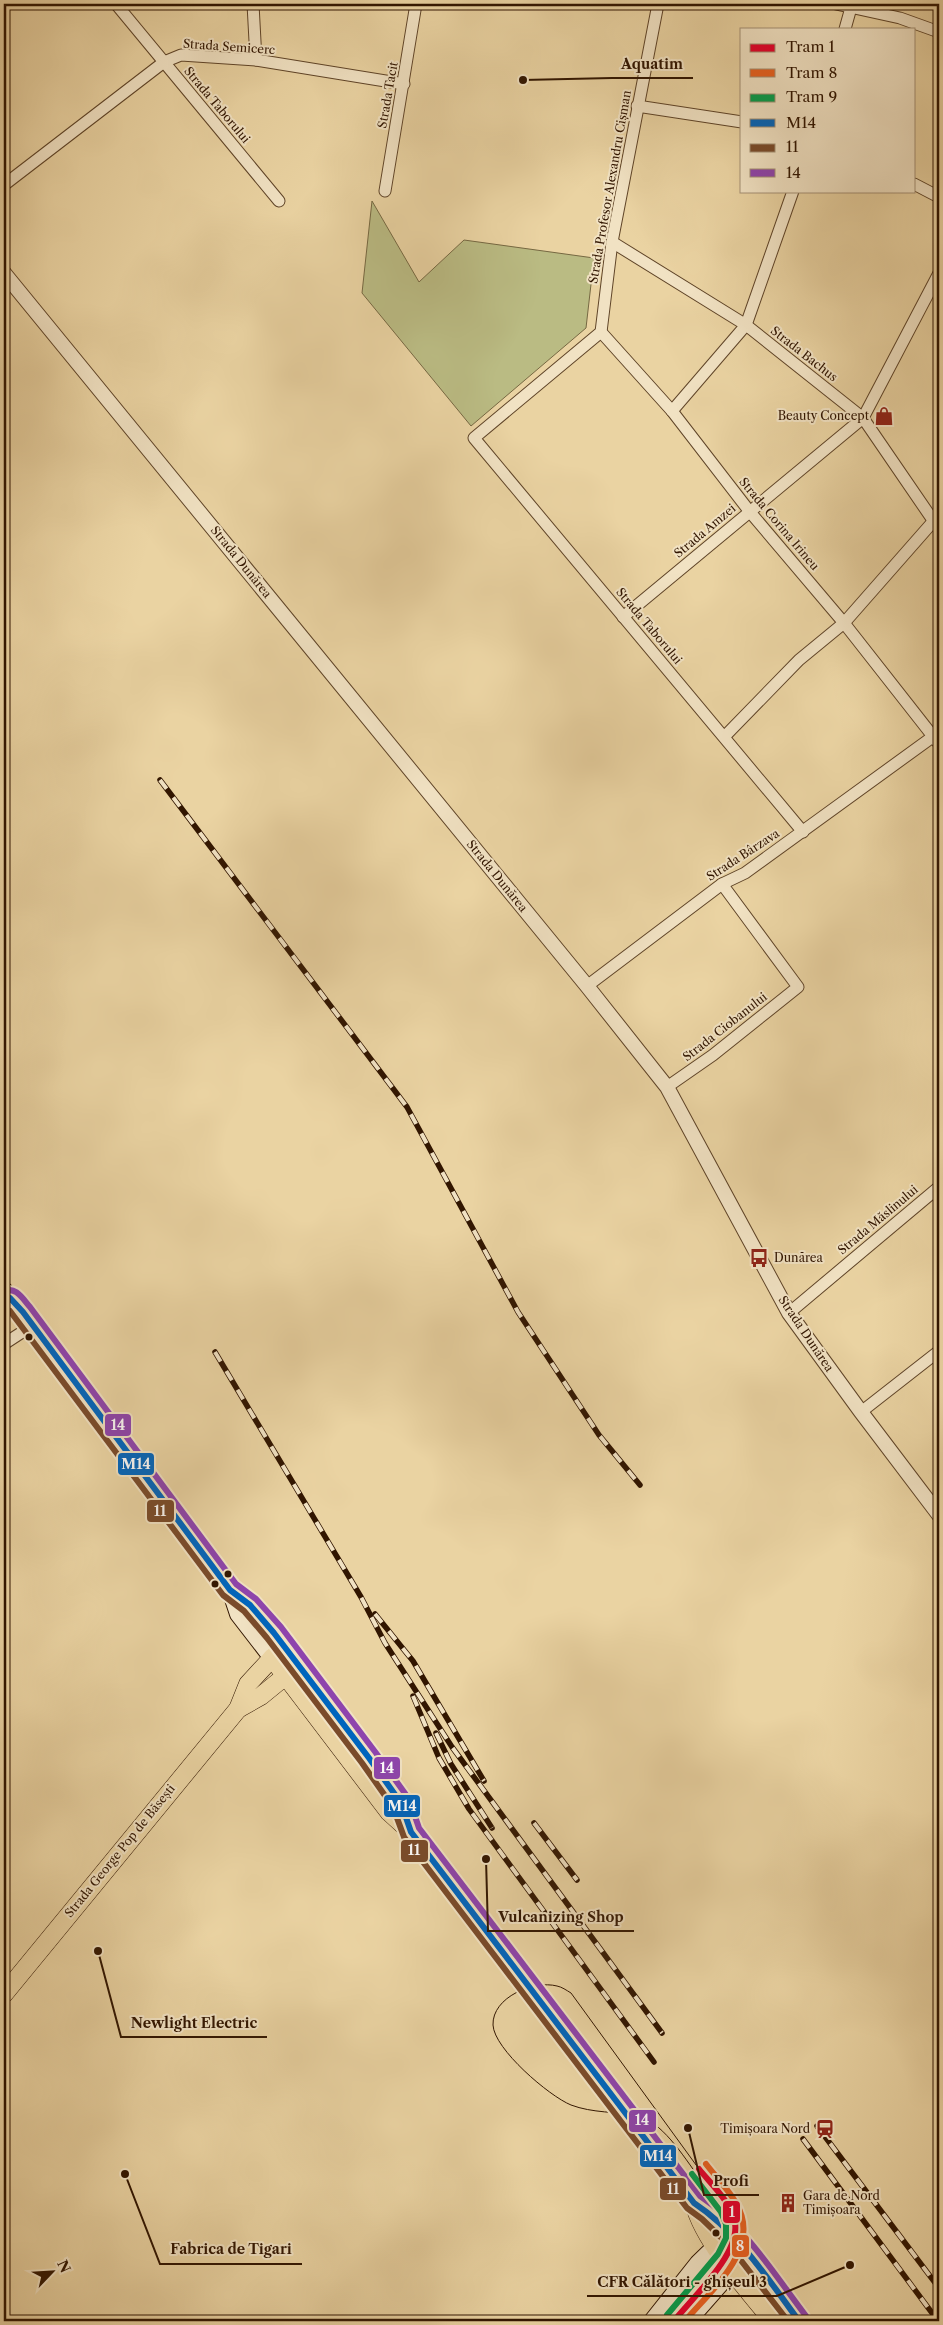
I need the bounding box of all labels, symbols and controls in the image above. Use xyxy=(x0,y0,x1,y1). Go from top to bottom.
legend xyxy=(740,28,916,192)
street label: Strada Semicerc xyxy=(182,36,276,57)
text: Tram 1 xyxy=(786,37,835,56)
callout: Aquatim xyxy=(612,49,693,78)
text: Aquatim xyxy=(620,55,683,73)
street label: Strada Tacit xyxy=(374,60,401,129)
street label: Strada Taborului xyxy=(181,63,254,146)
text: Tram 8 xyxy=(786,63,837,82)
text: Tram 9 xyxy=(786,87,837,106)
street label: Strada Profesor Alexandru Cișman xyxy=(585,89,635,285)
text: M14 xyxy=(786,113,816,132)
text: 11 xyxy=(786,137,799,156)
text: 14 xyxy=(786,163,801,182)
street label: Strada Bachus xyxy=(768,323,841,384)
shop icon: Beauty Concept xyxy=(873,405,895,427)
place label: Beauty Concept xyxy=(778,408,870,423)
street label: Strada Corina Irineu xyxy=(736,474,823,574)
street label: Strada Amzei xyxy=(671,500,739,561)
street label: Strada Dunărea xyxy=(208,523,275,601)
street label: Strada Taborului xyxy=(613,584,686,667)
street label: Strada Bârzava xyxy=(703,825,783,884)
street label: Strada Dunărea xyxy=(464,837,531,915)
street label: Strada Ciobanului xyxy=(680,989,770,1064)
street label: Strada Măslinului xyxy=(835,1182,921,1257)
bus stop icon: Dunărea xyxy=(748,1247,770,1269)
place label: Dunărea xyxy=(774,1250,824,1265)
street label: Strada Dunărea xyxy=(775,1293,838,1375)
unlabelled marker xyxy=(24,1332,34,1342)
line badge: 14 xyxy=(104,1413,132,1437)
text: 14 xyxy=(111,1416,125,1434)
line badge: M14 xyxy=(117,1452,155,1476)
text: M14 xyxy=(121,1455,151,1473)
line badge: 11 xyxy=(146,1499,175,1523)
text: 11 xyxy=(154,1502,167,1520)
unlabelled marker xyxy=(223,1569,233,1579)
unlabelled marker xyxy=(210,1579,220,1589)
line badge: 14 xyxy=(373,1756,401,1780)
text: 14 xyxy=(380,1759,394,1777)
street label: Strada George Pop de Băsești xyxy=(61,1781,179,1921)
line badge: M14 xyxy=(383,1794,421,1818)
text: M14 xyxy=(387,1797,417,1815)
line badge: 11 xyxy=(400,1839,429,1863)
text: 11 xyxy=(408,1841,421,1859)
callout: Vulcanizing Shop xyxy=(488,1902,634,1931)
text: Vulcanizing Shop xyxy=(497,1908,624,1926)
callout: Newlight Electric xyxy=(121,2008,267,2037)
text: Newlight Electric xyxy=(131,2014,257,2032)
line badge: 14 xyxy=(628,2109,657,2133)
text: 14 xyxy=(635,2111,649,2129)
station icon: Timișoara Nord xyxy=(814,2118,836,2140)
place label: Timișoara Nord xyxy=(720,2121,811,2137)
line badge: M14 xyxy=(639,2144,677,2168)
text: M14 xyxy=(643,2147,673,2165)
callout: Profi xyxy=(704,2166,759,2195)
text: Profi xyxy=(713,2172,749,2190)
line badge: 11 xyxy=(659,2177,687,2201)
text: 11 xyxy=(667,2180,680,2198)
place label: Gara de Nord Timișoara xyxy=(803,2188,880,2218)
building icon: Gara de Nord Timișoara xyxy=(777,2192,799,2214)
line badge: 1 xyxy=(722,2200,741,2224)
text: 1 xyxy=(729,2203,736,2221)
unlabelled marker xyxy=(711,2228,721,2238)
line badge: 8 xyxy=(731,2234,750,2258)
callout: Fabrica de Tigari xyxy=(160,2235,302,2264)
text: 8 xyxy=(736,2237,744,2255)
text: Fabrica de Tigari xyxy=(170,2240,292,2258)
north arrow xyxy=(28,2248,78,2298)
text: N xyxy=(53,2257,75,2276)
callout: CFR Călători - ghișeul 3 xyxy=(587,2267,777,2296)
text: CFR Călători - ghișeul 3 xyxy=(597,2273,767,2291)

